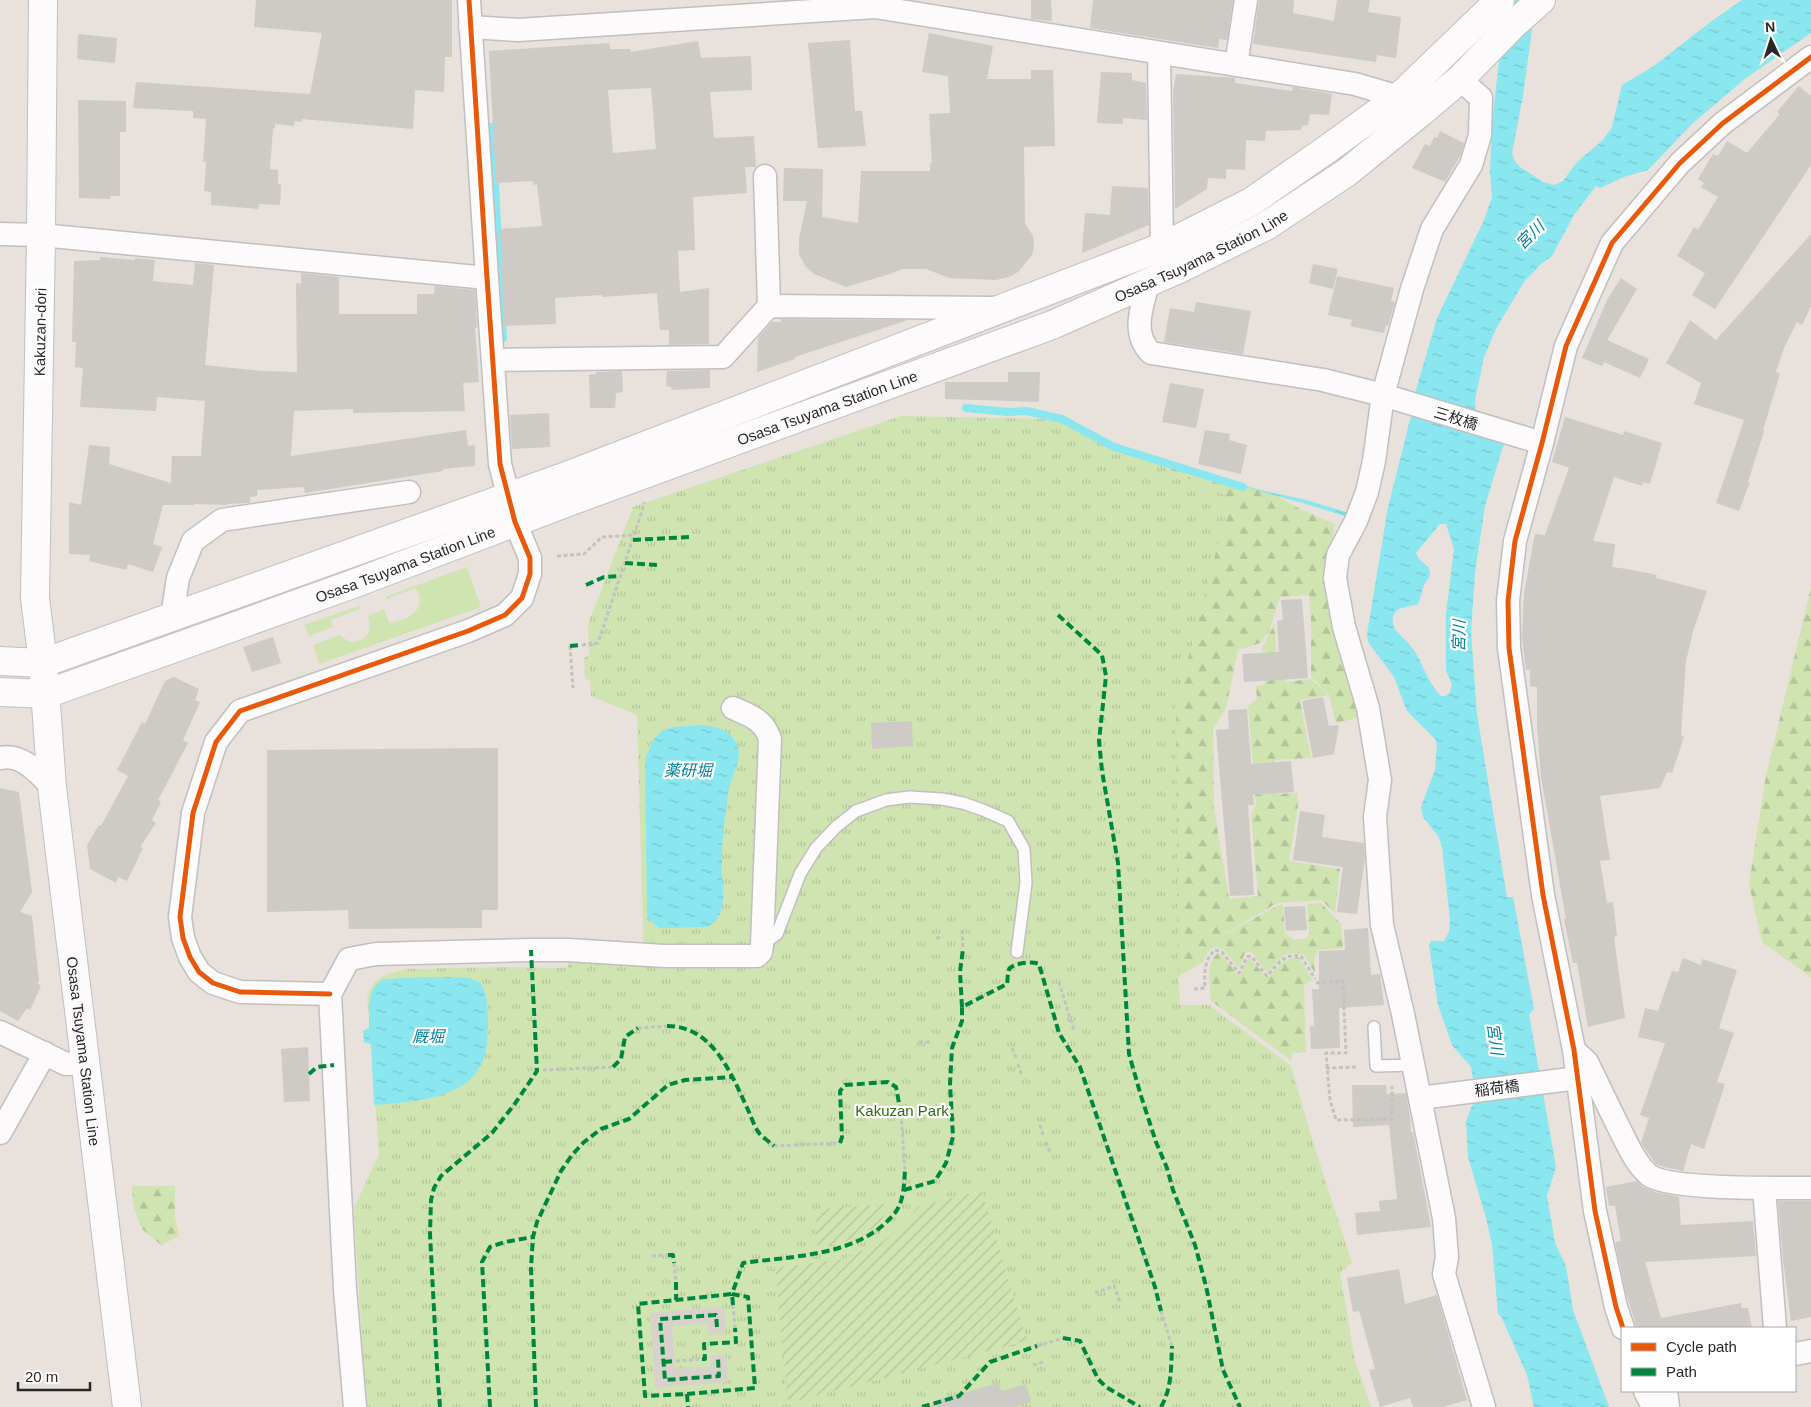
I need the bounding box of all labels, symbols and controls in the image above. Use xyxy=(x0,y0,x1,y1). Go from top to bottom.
north arrow xyxy=(1746,15,1796,65)
text: N xyxy=(1764,19,1776,35)
street label: Osasa Tsuyama Station Line xyxy=(1112,206,1291,305)
water label: 宮川 xyxy=(1513,216,1549,252)
street label: Kakuzan-dori xyxy=(31,288,49,376)
street label: Osasa Tsuyama Station Line xyxy=(734,367,919,448)
street label: 三枚橋 xyxy=(1432,403,1480,433)
street label: Osasa Tsuyama Station Line xyxy=(313,522,497,605)
water label: 宮川 xyxy=(1450,618,1468,652)
water label: 薬研堀 xyxy=(664,762,715,779)
street label: Osasa Tsuyama Station Line xyxy=(64,955,104,1147)
water label: 宮川 xyxy=(1484,1022,1506,1058)
water label: 厩堀 xyxy=(412,1028,447,1045)
street label: 稲荷橋 xyxy=(1474,1077,1520,1099)
park label: Kakuzan Park xyxy=(855,1102,949,1119)
legend xyxy=(1621,1327,1796,1392)
text: Cycle path xyxy=(1666,1338,1737,1355)
scale bar xyxy=(18,1360,90,1392)
text: Path xyxy=(1666,1363,1697,1380)
text: 20 m xyxy=(25,1368,58,1385)

